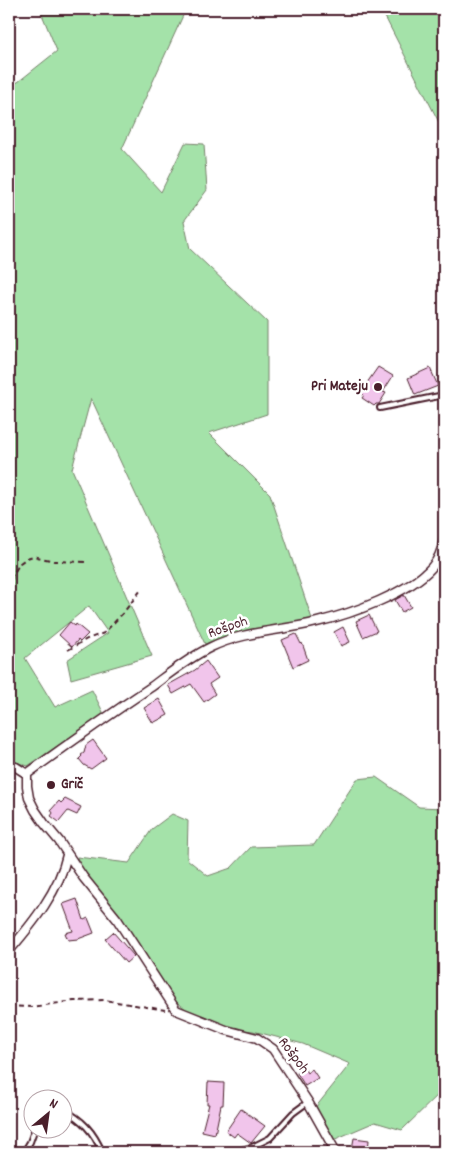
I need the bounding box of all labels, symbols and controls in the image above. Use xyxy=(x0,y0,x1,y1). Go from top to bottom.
place label: Pri Mateju xyxy=(311,376,369,398)
marker: Pri Mateju xyxy=(372,381,384,393)
street label: Rošpoh xyxy=(205,611,251,645)
place label: Grič xyxy=(61,774,83,796)
marker: Grič xyxy=(45,779,57,791)
street label: Rošpoh xyxy=(272,1033,314,1079)
north arrow xyxy=(22,1088,72,1138)
text: N xyxy=(45,1094,61,1115)

